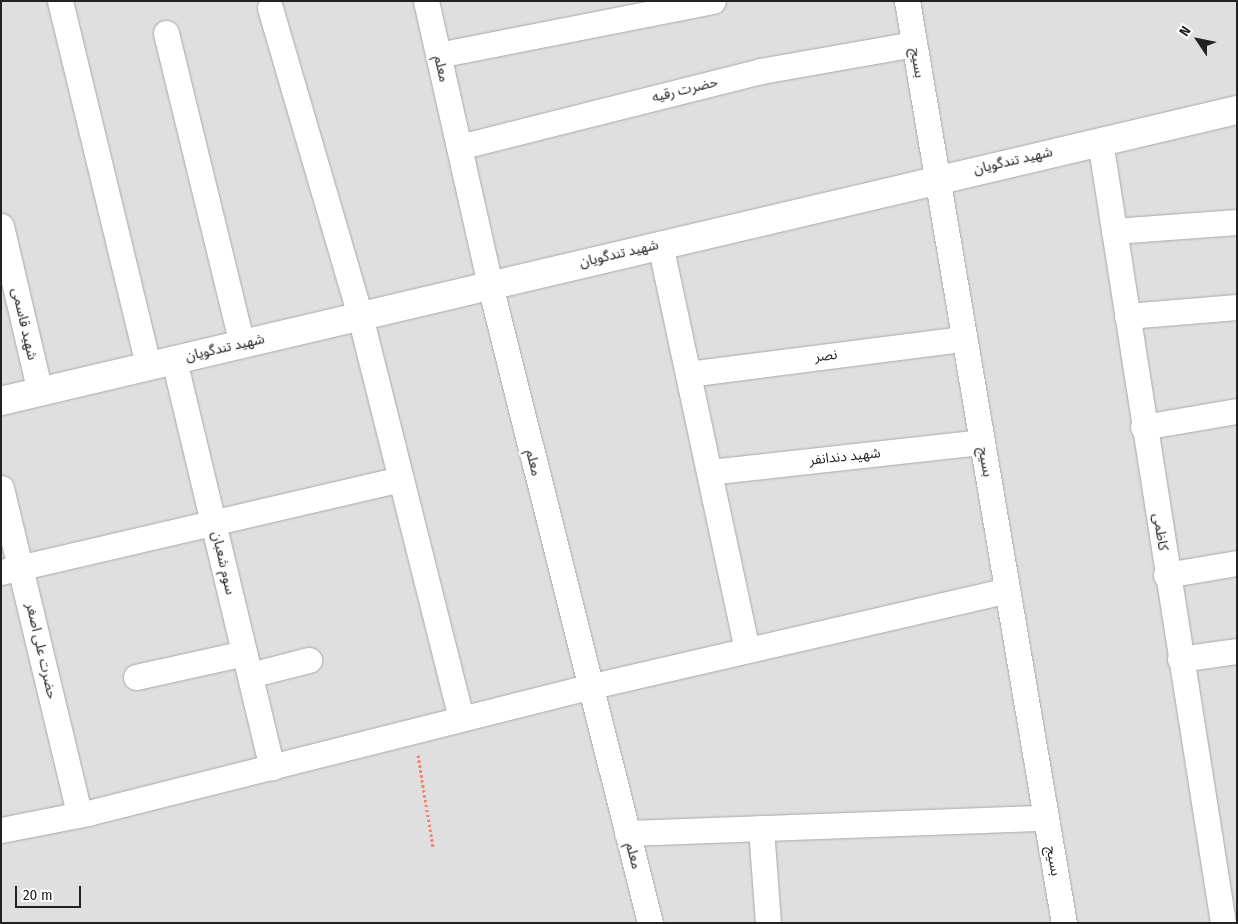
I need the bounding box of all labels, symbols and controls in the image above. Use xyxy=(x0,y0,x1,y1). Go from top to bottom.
north arrow xyxy=(1173,15,1223,65)
text: N xyxy=(1176,23,1195,40)
street label: بسیج xyxy=(906,47,928,79)
street label: معلم xyxy=(430,54,452,84)
street label: حضرت رقیه xyxy=(650,74,720,106)
street label: شهید تندگویان xyxy=(972,144,1054,178)
street label: شهید تندگویان xyxy=(578,237,660,271)
street label: شهید قاسمی xyxy=(8,286,40,362)
street label: شهید تندگویان xyxy=(184,331,266,365)
street label: نصر xyxy=(814,346,838,366)
street label: شهید دندانفر xyxy=(809,445,881,469)
street label: بسیج xyxy=(974,446,996,478)
street label: معلم xyxy=(522,448,544,478)
street label: کاظمی xyxy=(1149,512,1171,552)
street label: سوم شعبان xyxy=(208,530,238,596)
street label: حضرت علی اصغر xyxy=(22,601,60,701)
street label: معلم xyxy=(621,841,645,871)
street label: بسیج xyxy=(1042,845,1064,877)
scale bar xyxy=(18,876,84,908)
text: 20 m xyxy=(23,886,53,904)

